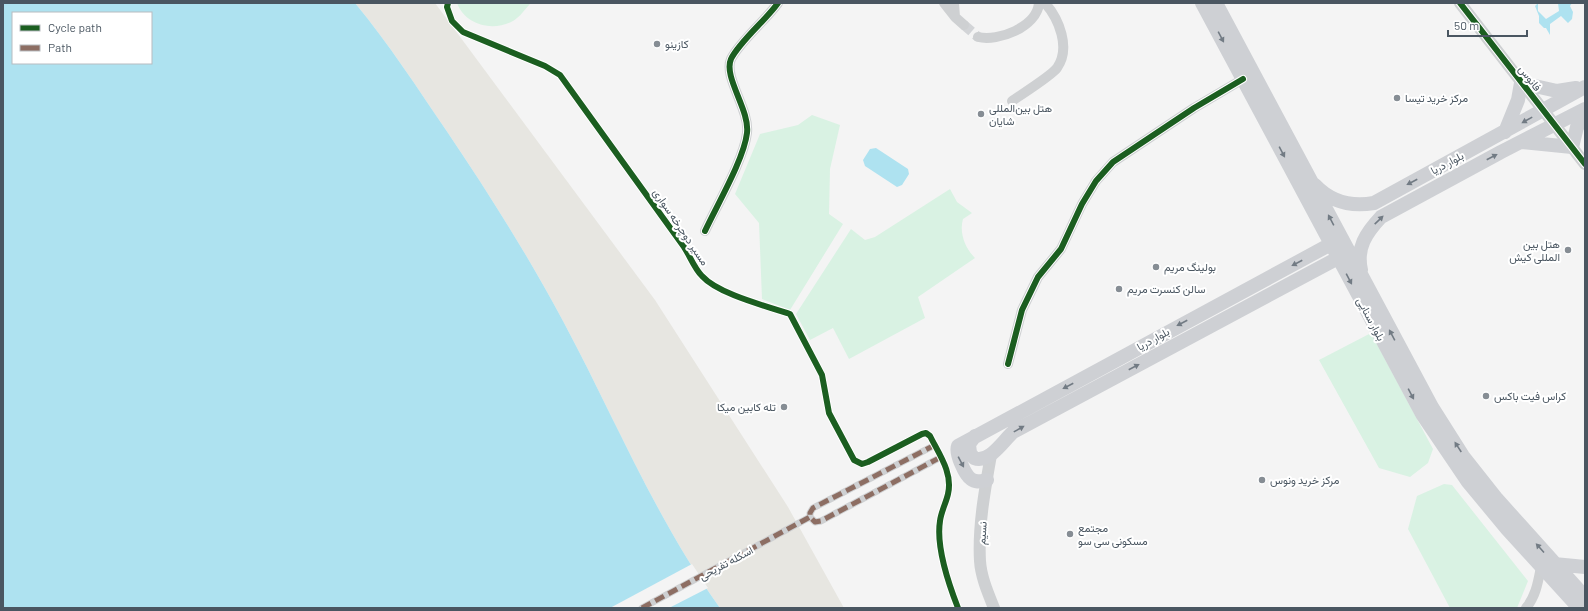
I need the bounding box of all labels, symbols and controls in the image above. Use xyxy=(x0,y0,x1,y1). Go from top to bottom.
legend xyxy=(12,12,152,64)
scale bar xyxy=(1448,12,1527,38)
text: 50 m xyxy=(1454,18,1479,32)
text: Cycle path xyxy=(48,20,102,34)
one-way arrow xyxy=(1217,32,1224,43)
place label: کازینو xyxy=(665,37,689,51)
marker: کازینو xyxy=(652,39,662,49)
text: Path xyxy=(48,40,72,54)
street label: فانوس xyxy=(1516,62,1544,94)
place label: مرکز خرید تیسا xyxy=(1405,91,1468,105)
marker: مرکز خرید تیسا xyxy=(1392,93,1402,103)
place label: هتل بین‌المللی شایان xyxy=(989,101,1052,128)
marker: هتل بین‌المللی شایان xyxy=(976,109,986,119)
one-way arrow xyxy=(1521,116,1533,123)
one-way arrow xyxy=(1278,146,1285,158)
street label: بلوار دریا xyxy=(1428,148,1466,178)
one-way arrow xyxy=(1486,153,1498,160)
one-way arrow xyxy=(1407,179,1418,185)
street label: مسیر دوچرخه سواری xyxy=(649,186,712,269)
one-way arrow xyxy=(1328,214,1335,226)
one-way arrow xyxy=(1374,215,1384,225)
place label: هتل بین المللی کیش xyxy=(1509,237,1560,264)
marker: هتل بین المللی کیش xyxy=(1563,245,1573,255)
one-way arrow xyxy=(1291,259,1302,266)
place label: بولینگ مریم xyxy=(1164,260,1216,275)
marker: بولینگ مریم xyxy=(1151,262,1161,272)
one-way arrow xyxy=(1346,274,1353,285)
place label: سالن کنسرت مریم xyxy=(1127,282,1206,297)
marker: سالن کنسرت مریم xyxy=(1114,284,1124,294)
street label: بلوار سنایی xyxy=(1354,295,1388,343)
one-way arrow xyxy=(1176,320,1188,327)
street label: بلوار دریا xyxy=(1134,324,1172,354)
one-way arrow xyxy=(1389,329,1396,341)
one-way arrow xyxy=(1128,364,1140,371)
one-way arrow xyxy=(1062,382,1073,389)
one-way arrow xyxy=(1408,388,1414,400)
place label: کراس فیت باکس xyxy=(1494,389,1566,403)
marker: کراس فیت باکس xyxy=(1481,391,1491,401)
place label: تله کابین میکا xyxy=(717,400,776,414)
marker: تله کابین میکا xyxy=(779,402,789,412)
one-way arrow xyxy=(1013,426,1025,433)
one-way arrow xyxy=(1454,441,1461,453)
one-way arrow xyxy=(958,456,964,467)
place label: مرکز خرید ونوس xyxy=(1270,473,1340,487)
marker: مرکز خرید ونوس xyxy=(1257,475,1267,485)
street label: نسیم xyxy=(974,521,991,545)
place label: مجتمع مسکونی سی سو xyxy=(1078,521,1148,548)
marker: مجتمع مسکونی سی سو xyxy=(1065,529,1075,539)
street label: اسکله تفریحی xyxy=(696,543,756,583)
one-way arrow xyxy=(1535,543,1545,553)

